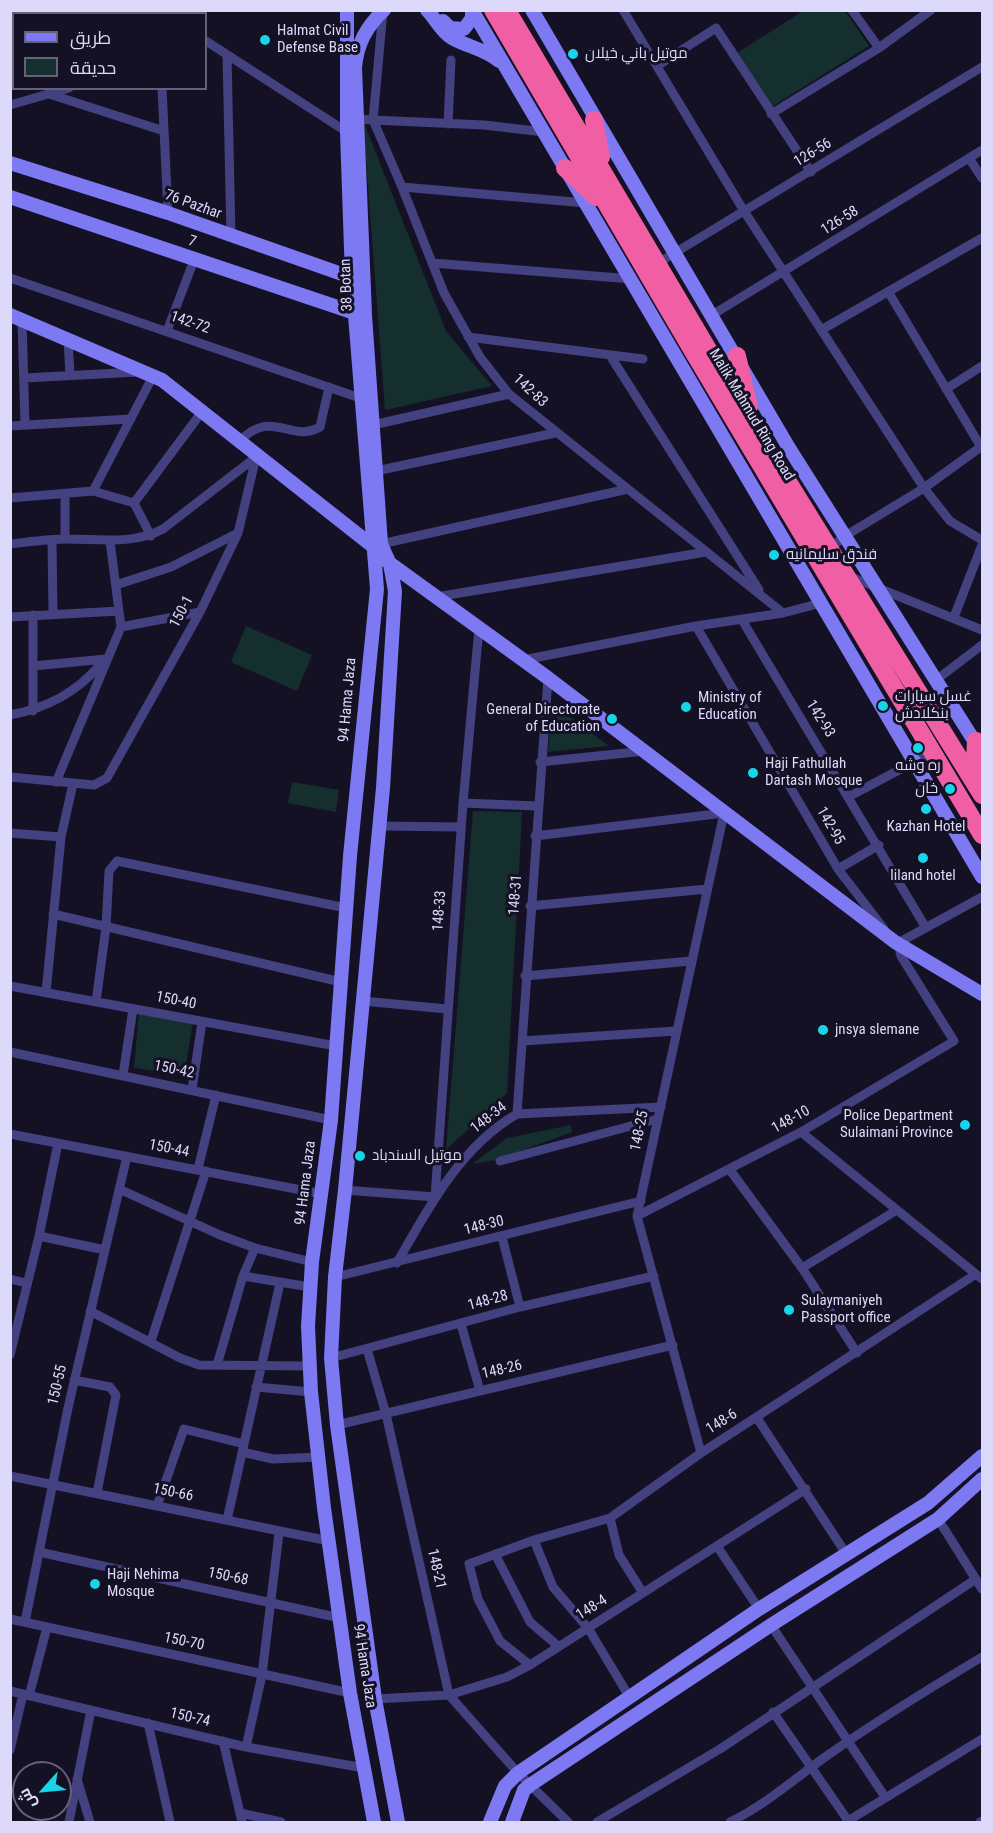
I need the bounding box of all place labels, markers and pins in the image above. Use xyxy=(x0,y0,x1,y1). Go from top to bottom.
place label: Halmat Civil Defense Base xyxy=(277,22,358,57)
marker: Halmat Civil Defense Base xyxy=(258,33,272,47)
place label: موتيل باني خيلان xyxy=(585,45,688,63)
marker: موتيل باني خيلان xyxy=(566,47,580,61)
place label: فندق سليمانيه xyxy=(786,546,877,564)
marker: فندق سليمانيه xyxy=(767,548,781,562)
place label: غسل سيارات بنكلادش xyxy=(895,688,972,723)
place label: Ministry of Education xyxy=(698,689,761,724)
marker: غسل سيارات بنكلادش xyxy=(876,699,890,713)
marker: Ministry of Education xyxy=(679,700,693,714)
place label: General Directorate of Education xyxy=(486,701,600,736)
marker: General Directorate of Education xyxy=(605,712,619,726)
marker: ره وشه xyxy=(911,741,925,755)
place label: Haji Fathullah Dartash Mosque xyxy=(765,755,862,790)
place label: ره وشه xyxy=(895,757,941,775)
marker: Haji Fathullah Dartash Mosque xyxy=(746,766,760,780)
place label: خان xyxy=(915,780,938,798)
marker: خان xyxy=(943,782,957,796)
marker: Kazhan Hotel xyxy=(919,802,933,816)
place label: Kazhan Hotel xyxy=(887,818,965,836)
marker: liland hotel xyxy=(916,851,930,865)
place label: liland hotel xyxy=(890,867,956,885)
place label: jnsya slemane xyxy=(835,1021,919,1039)
marker: jnsya slemane xyxy=(816,1023,830,1037)
place label: Police Department Sulaimani Province xyxy=(840,1107,953,1142)
marker: Police Department Sulaimani Province xyxy=(958,1118,972,1132)
place label: موتيل السندباد xyxy=(372,1147,462,1165)
marker: موتيل السندباد xyxy=(353,1149,367,1163)
place label: Sulaymaniyeh Passport office xyxy=(801,1292,891,1327)
marker: Sulaymaniyeh Passport office xyxy=(782,1303,796,1317)
place label: Haji Nehima Mosque xyxy=(107,1566,179,1601)
marker: Haji Nehima Mosque xyxy=(88,1577,102,1591)

